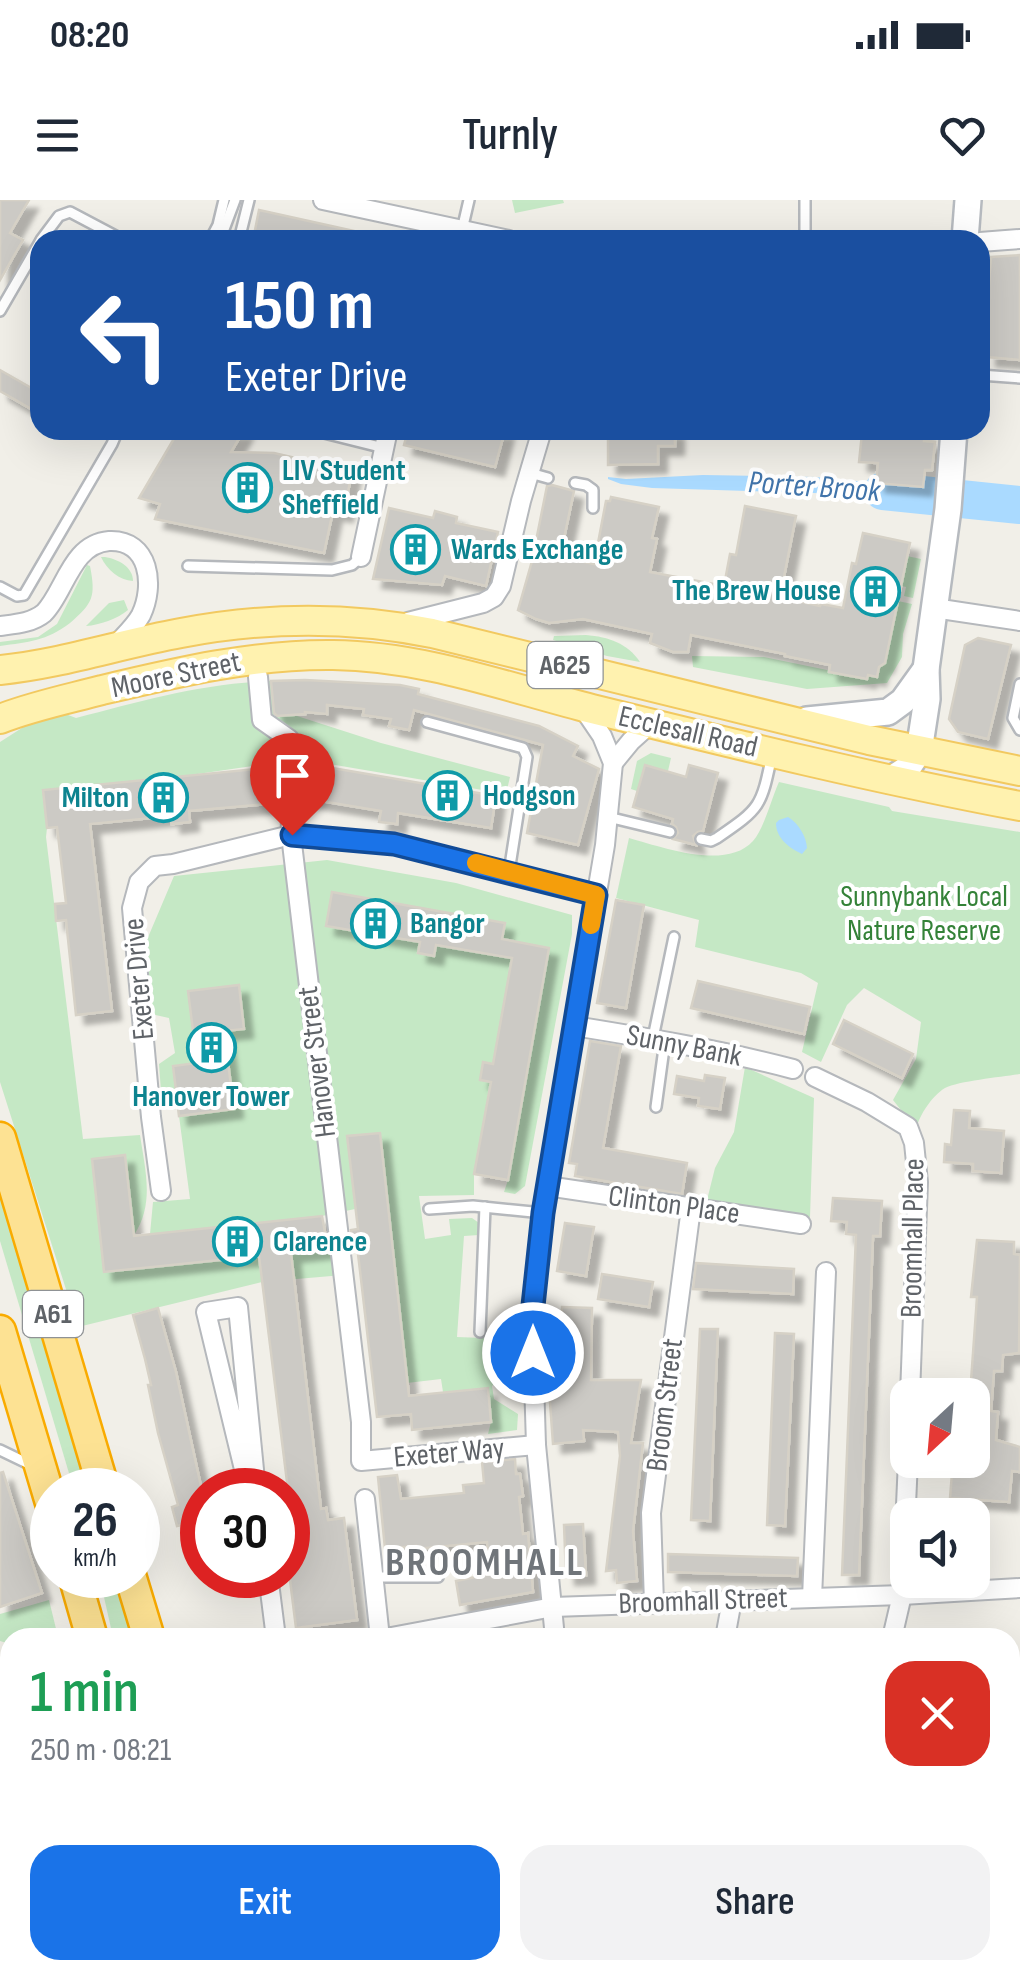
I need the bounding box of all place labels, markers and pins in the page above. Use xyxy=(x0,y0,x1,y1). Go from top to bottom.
place label: LIV Student Sheffield xyxy=(282,453,406,523)
building icon: LIV Student Sheffield xyxy=(221,462,273,514)
building icon: Wards Exchange xyxy=(390,524,442,576)
place label: Wards Exchange xyxy=(451,532,623,568)
building icon: The Brew House xyxy=(850,565,902,617)
place label: The Brew House xyxy=(672,573,841,609)
pin xyxy=(250,733,335,836)
building icon: Hodgson xyxy=(422,770,474,822)
building icon: Milton xyxy=(138,772,190,824)
place label: Hodgson xyxy=(483,778,576,814)
place label: Milton xyxy=(62,780,129,816)
building icon: Bangor xyxy=(349,898,401,950)
place label: Bangor xyxy=(410,906,485,942)
building icon: Hanover Tower xyxy=(185,1022,237,1074)
place label: Hanover Tower xyxy=(132,1079,290,1115)
building icon: Clarence xyxy=(212,1216,264,1268)
place label: Clarence xyxy=(273,1224,367,1260)

